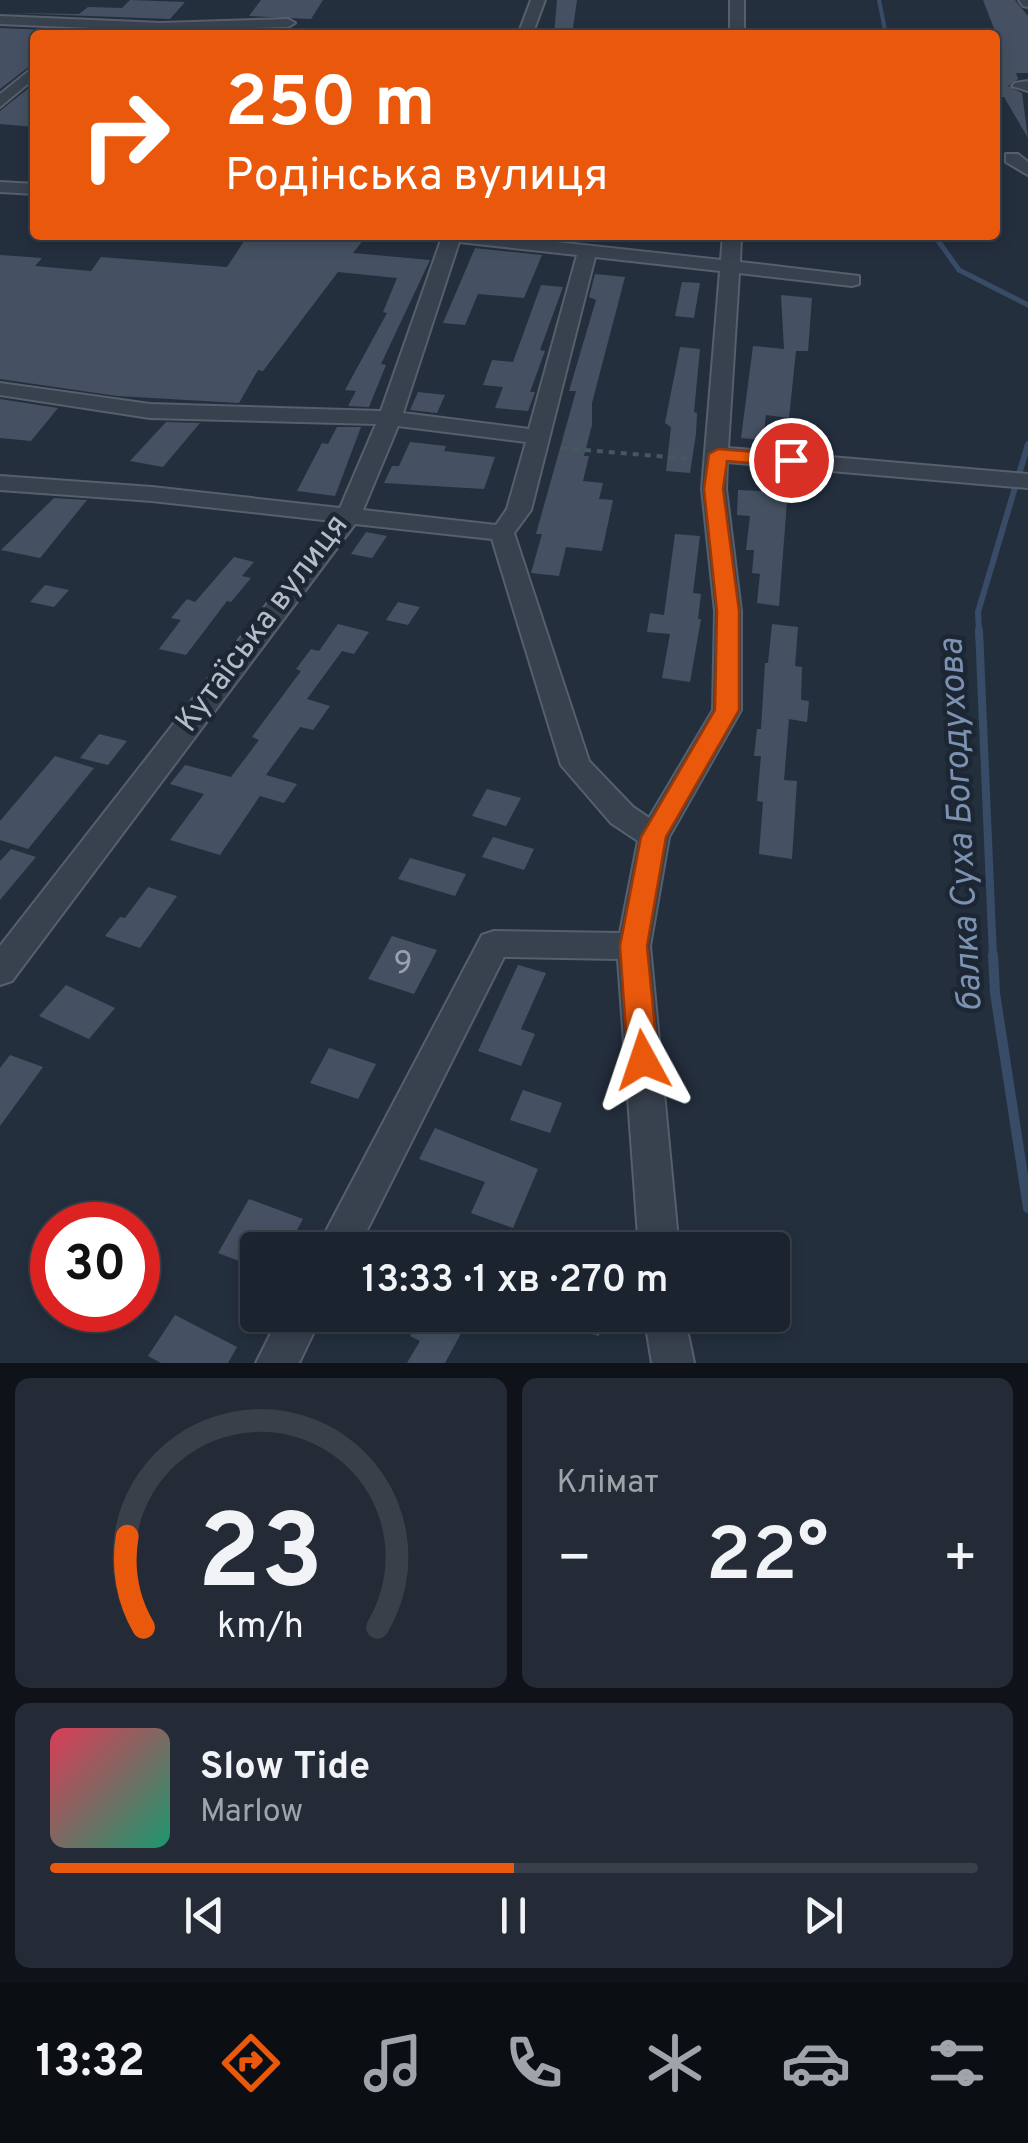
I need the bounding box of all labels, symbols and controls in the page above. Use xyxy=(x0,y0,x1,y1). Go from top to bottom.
text: 250 m xyxy=(225,62,435,151)
icon: right xyxy=(60,70,190,200)
text: Родінська вулиця xyxy=(225,149,608,206)
pin xyxy=(749,418,834,503)
icon: arrive xyxy=(764,433,819,488)
street label: Кутаїська вулиця xyxy=(168,507,358,741)
water label: балка Суха Богодухова xyxy=(930,637,994,1013)
house number: 9 xyxy=(393,945,413,985)
position arrow xyxy=(591,1008,695,1112)
speed limit sign: 30 xyxy=(30,1202,160,1332)
text: 13:33 · 1 хв · 270 m xyxy=(362,1257,668,1306)
text: Клімат xyxy=(557,1464,659,1504)
text: 23 xyxy=(198,1493,324,1625)
text: 22° xyxy=(706,1512,829,1607)
text: − xyxy=(557,1526,592,1596)
text: + xyxy=(943,1526,978,1596)
text: km/h xyxy=(217,1605,304,1651)
text: Slow Tide xyxy=(200,1744,370,1793)
text: Marlow xyxy=(200,1793,303,1833)
icon: previous xyxy=(177,1888,232,1943)
icon: pause xyxy=(486,1888,541,1943)
icon: next xyxy=(796,1888,851,1943)
icon: directions xyxy=(216,2028,286,2098)
icon: music xyxy=(358,2028,428,2098)
icon: phone xyxy=(499,2028,569,2098)
icon: climate xyxy=(640,2028,710,2098)
icon: car xyxy=(781,2028,851,2098)
icon: filters xyxy=(922,2028,992,2098)
text: 13:32 xyxy=(36,2035,145,2092)

